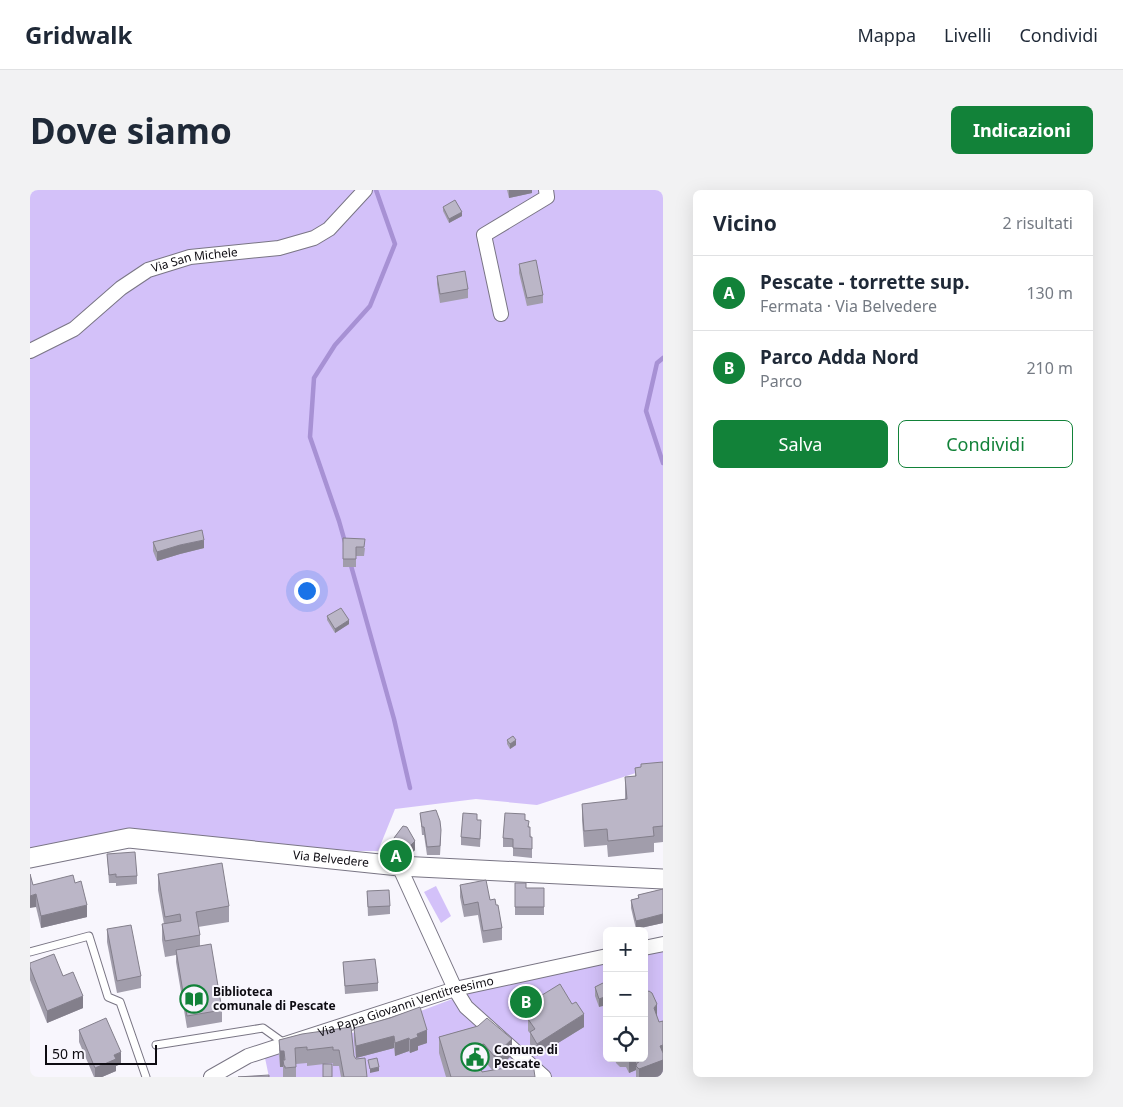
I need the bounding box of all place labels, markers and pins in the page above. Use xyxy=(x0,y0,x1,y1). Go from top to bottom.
pin: A xyxy=(380,837,412,875)
place label: Biblioteca comunale di Pescate xyxy=(213,983,336,1014)
pin: B xyxy=(510,983,542,1021)
library icon: Biblioteca comunale di Pescate xyxy=(179,984,209,1014)
place label: Comune di Pescate xyxy=(494,1041,558,1072)
public building icon: Comune di Pescate xyxy=(460,1042,490,1072)

